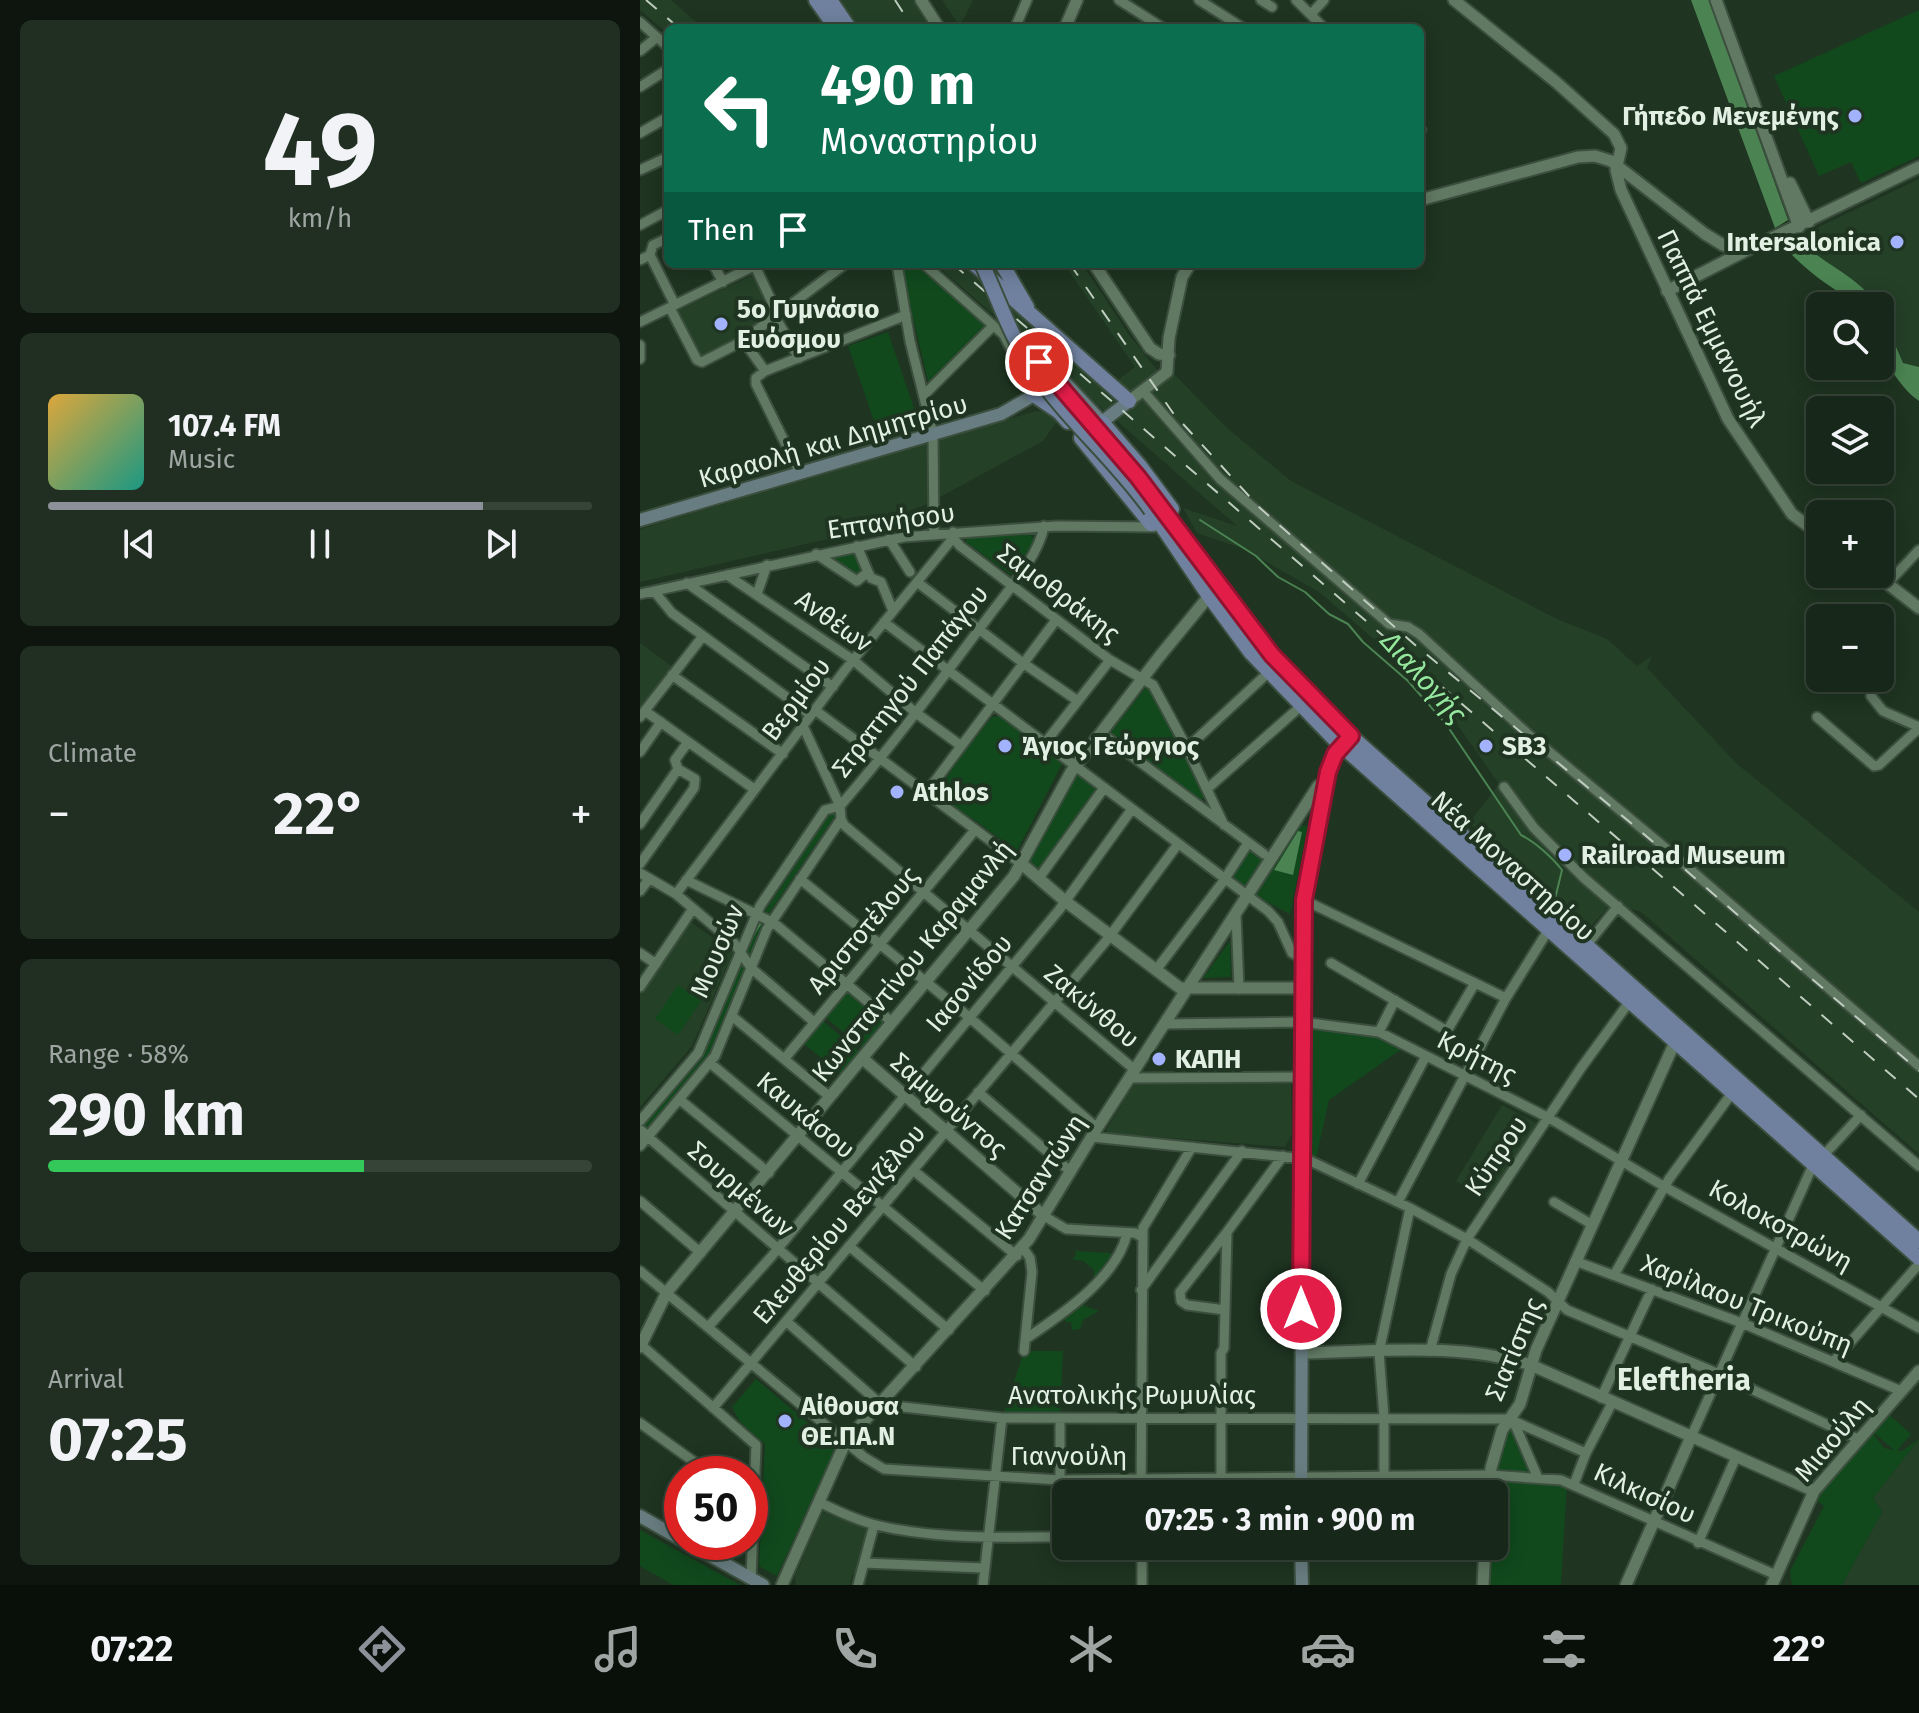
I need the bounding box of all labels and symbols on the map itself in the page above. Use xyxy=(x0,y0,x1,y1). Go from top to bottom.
place label: Γήπεδο Μενεμένης xyxy=(1622,101,1840,132)
marker: Γήπεδο Μενεμένης xyxy=(1846,107,1864,125)
street label: Παππά Εμμανουήλ xyxy=(1650,224,1773,433)
place label: Intersalonica xyxy=(1727,227,1881,258)
marker: Intersalonica xyxy=(1888,233,1906,251)
place label: 5ο Γυμνάσιο Ευόσμου xyxy=(737,294,879,355)
marker: 5ο Γυμνάσιο Ευόσμου xyxy=(712,315,730,333)
pin xyxy=(1005,328,1073,396)
street label: Καραολή και Δημητρίου xyxy=(695,388,971,495)
street label: Επτανήσου xyxy=(825,497,957,546)
street label: Σαμοθράκης xyxy=(991,537,1126,649)
street label: Στρατηγού Παπάγου xyxy=(826,579,995,784)
street label: Ανθέων xyxy=(789,584,878,659)
water label: Διαλογής xyxy=(1373,624,1474,731)
street label: Βερμίου xyxy=(755,652,838,747)
place label: Άγιος Γεώργιος xyxy=(1021,731,1200,762)
place label: SB3 xyxy=(1502,731,1546,762)
marker: Άγιος Γεώργιος xyxy=(996,737,1014,755)
marker: SB3 xyxy=(1477,737,1495,755)
place label: Athlos xyxy=(912,777,989,808)
marker: Athlos xyxy=(888,783,906,801)
street label: Νέα Μοναστηρίου xyxy=(1424,785,1601,948)
street label: Κωνσταντίνου Καραμανλή xyxy=(805,834,1020,1089)
place label: Railroad Museum xyxy=(1581,840,1786,871)
marker: Railroad Museum xyxy=(1556,846,1574,864)
street label: Αριστοτέλους xyxy=(801,860,926,1000)
street label: Μουσών xyxy=(684,900,751,1002)
street label: Ιασoνίδου xyxy=(920,928,1019,1039)
street label: Ζακύνθου xyxy=(1038,958,1145,1055)
street label: Κρήτης xyxy=(1432,1024,1522,1091)
place label: ΚΑΠΗ xyxy=(1175,1044,1241,1075)
street label: Σαμψούντος xyxy=(884,1046,1013,1164)
marker: ΚΑΠΗ xyxy=(1150,1050,1168,1068)
street label: Καυκάσου xyxy=(750,1065,861,1165)
street label: Κατσαντώνη xyxy=(988,1109,1093,1246)
street label: Κύπρου xyxy=(1458,1110,1535,1202)
street label: Ελευθερίου Βενιζέλου xyxy=(747,1118,932,1331)
street label: Σουρμένων xyxy=(681,1135,800,1244)
street label: Κολοκοτρώνη xyxy=(1703,1173,1858,1278)
street label: Χαρίλαου Τρικούπη xyxy=(1637,1248,1857,1361)
position arrow xyxy=(1259,1267,1343,1351)
street label: Σιατίστης xyxy=(1479,1293,1550,1405)
district label: Eleftheria xyxy=(1617,1362,1751,1398)
street label: Ανατολικής Ρωμυλίας xyxy=(1008,1380,1256,1411)
place label: Αίθουσα ΘΕ.ΠΑ.Ν xyxy=(800,1391,899,1452)
street label: Μιαούλη xyxy=(1788,1391,1877,1488)
marker: Αίθουσα ΘΕ.ΠΑ.Ν xyxy=(776,1412,794,1430)
street label: Γιαννούλη xyxy=(1011,1441,1127,1472)
speed limit sign: 50 xyxy=(664,1456,768,1560)
street label: Κιλκισίου xyxy=(1589,1456,1701,1531)

